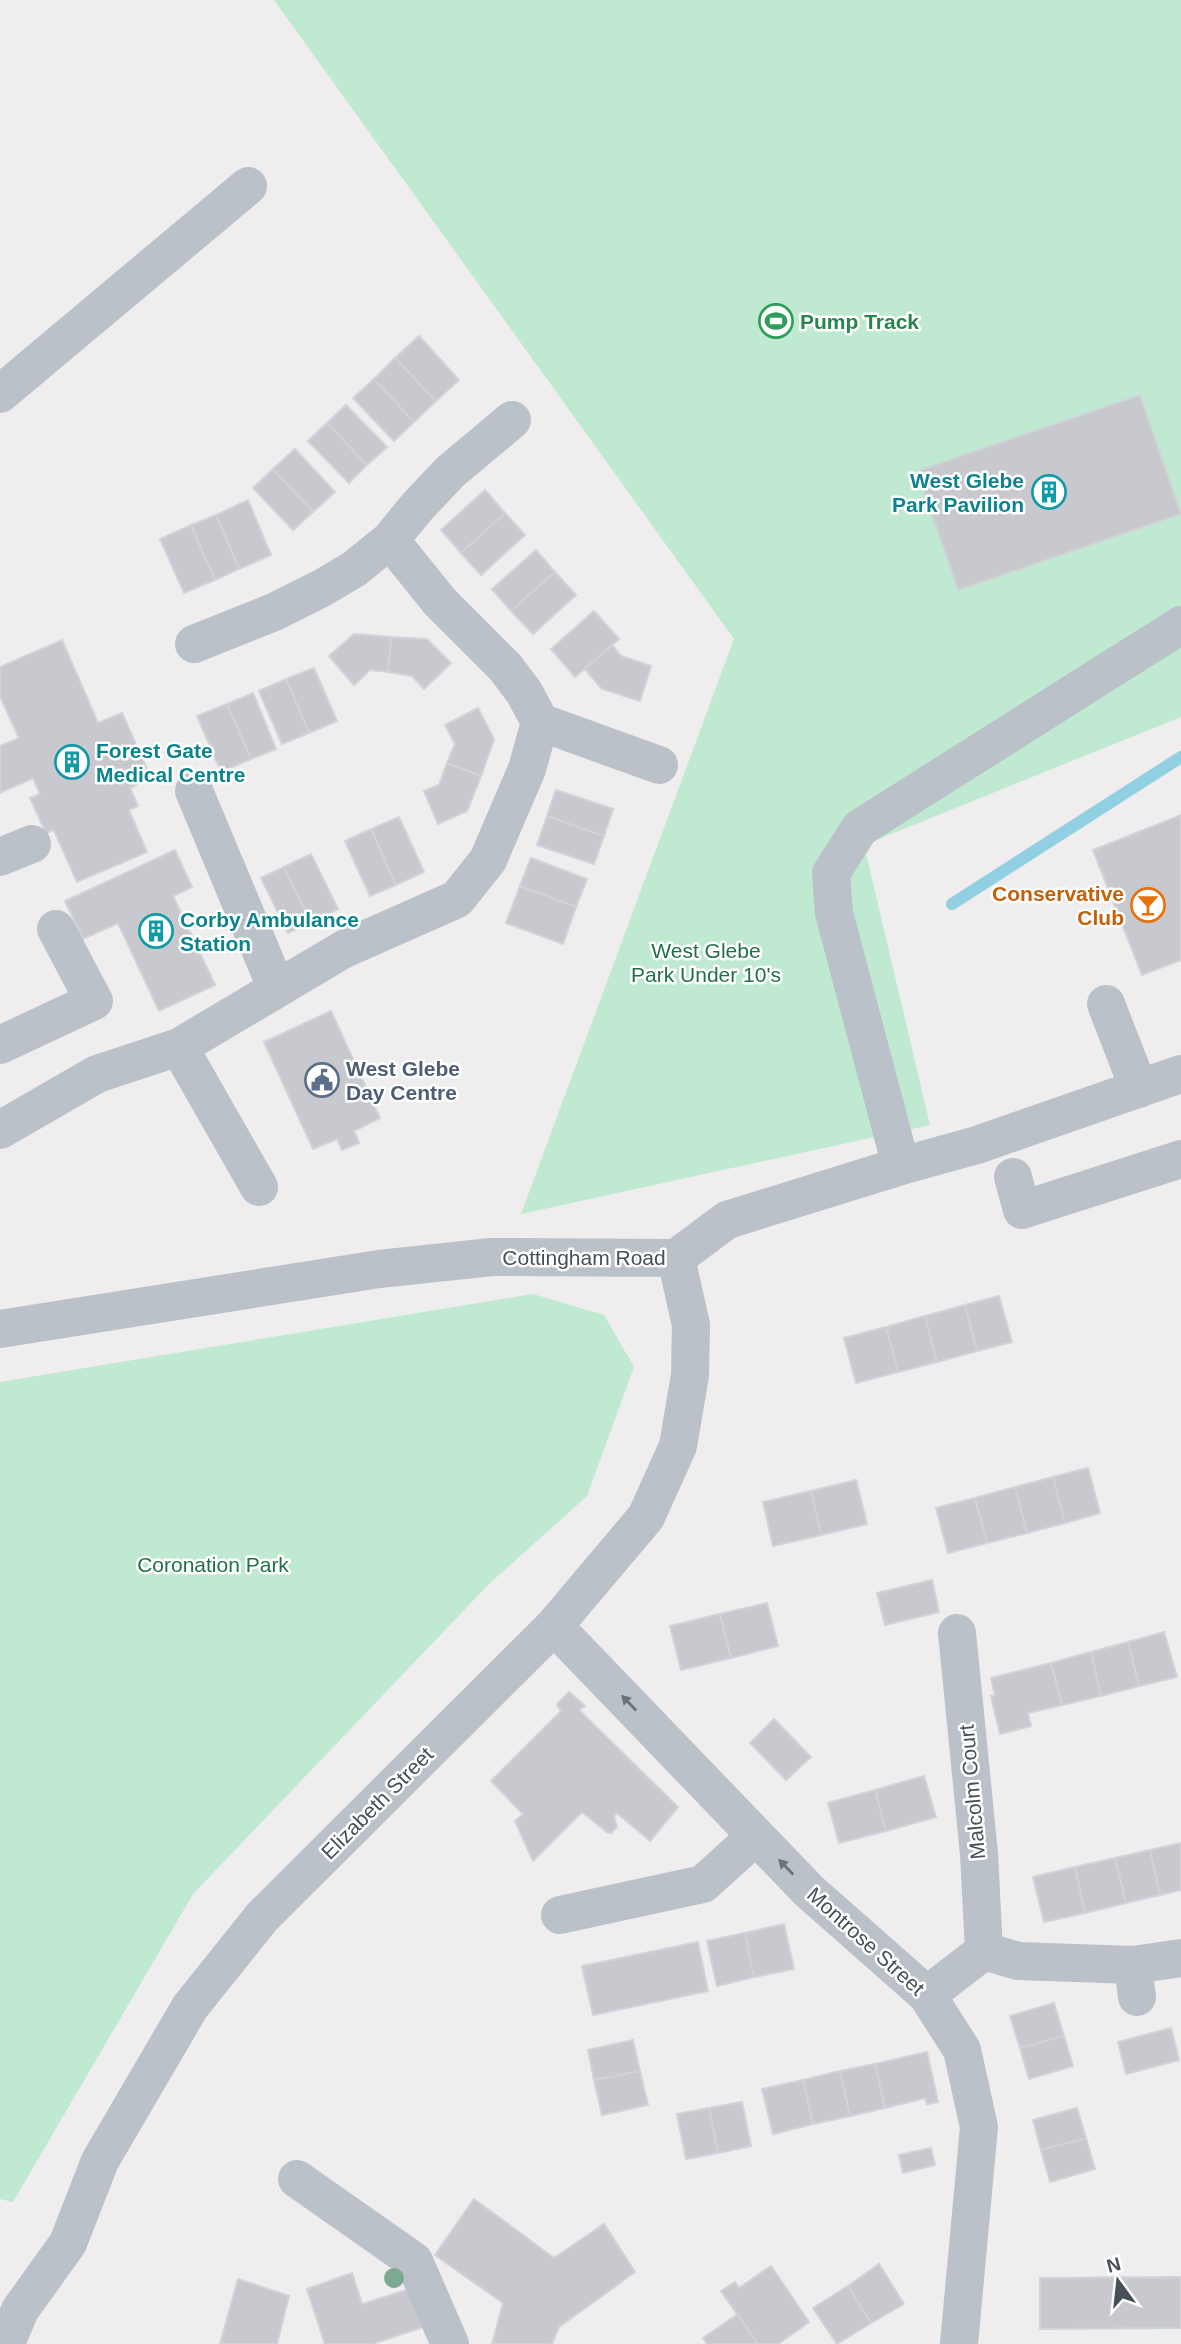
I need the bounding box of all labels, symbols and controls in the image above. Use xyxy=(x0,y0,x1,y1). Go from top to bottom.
sports icon: Pump Track xyxy=(757,302,795,340)
place label: Pump Track xyxy=(800,310,919,333)
place label: West Glebe Park Pavilion xyxy=(892,469,1024,516)
building icon: West Glebe Park Pavilion xyxy=(1030,473,1068,511)
place label: Forest Gate Medical Centre xyxy=(96,739,245,786)
building icon: Forest Gate Medical Centre xyxy=(53,743,91,781)
place label: Conservative Club xyxy=(992,882,1124,929)
bar icon: Conservative Club xyxy=(1129,886,1167,924)
place label: Corby Ambulance Station xyxy=(180,908,359,955)
building icon: Corby Ambulance Station xyxy=(137,912,175,950)
park label: West Glebe Park Under 10's xyxy=(631,939,781,986)
place label: West Glebe Day Centre xyxy=(346,1057,460,1104)
public building icon: West Glebe Day Centre xyxy=(303,1061,341,1099)
street label: Cottingham Road xyxy=(502,1246,666,1269)
park label: Coronation Park xyxy=(137,1553,289,1576)
one-way arrow xyxy=(621,1695,637,1712)
street label: Malcolm Court xyxy=(955,1723,989,1860)
street label: Elizabeth Street xyxy=(316,1742,438,1864)
one-way arrow xyxy=(778,1859,795,1876)
street label: Montrose Street xyxy=(803,1882,929,2000)
north arrow xyxy=(1083,2246,1153,2316)
text: N xyxy=(1104,2253,1123,2277)

